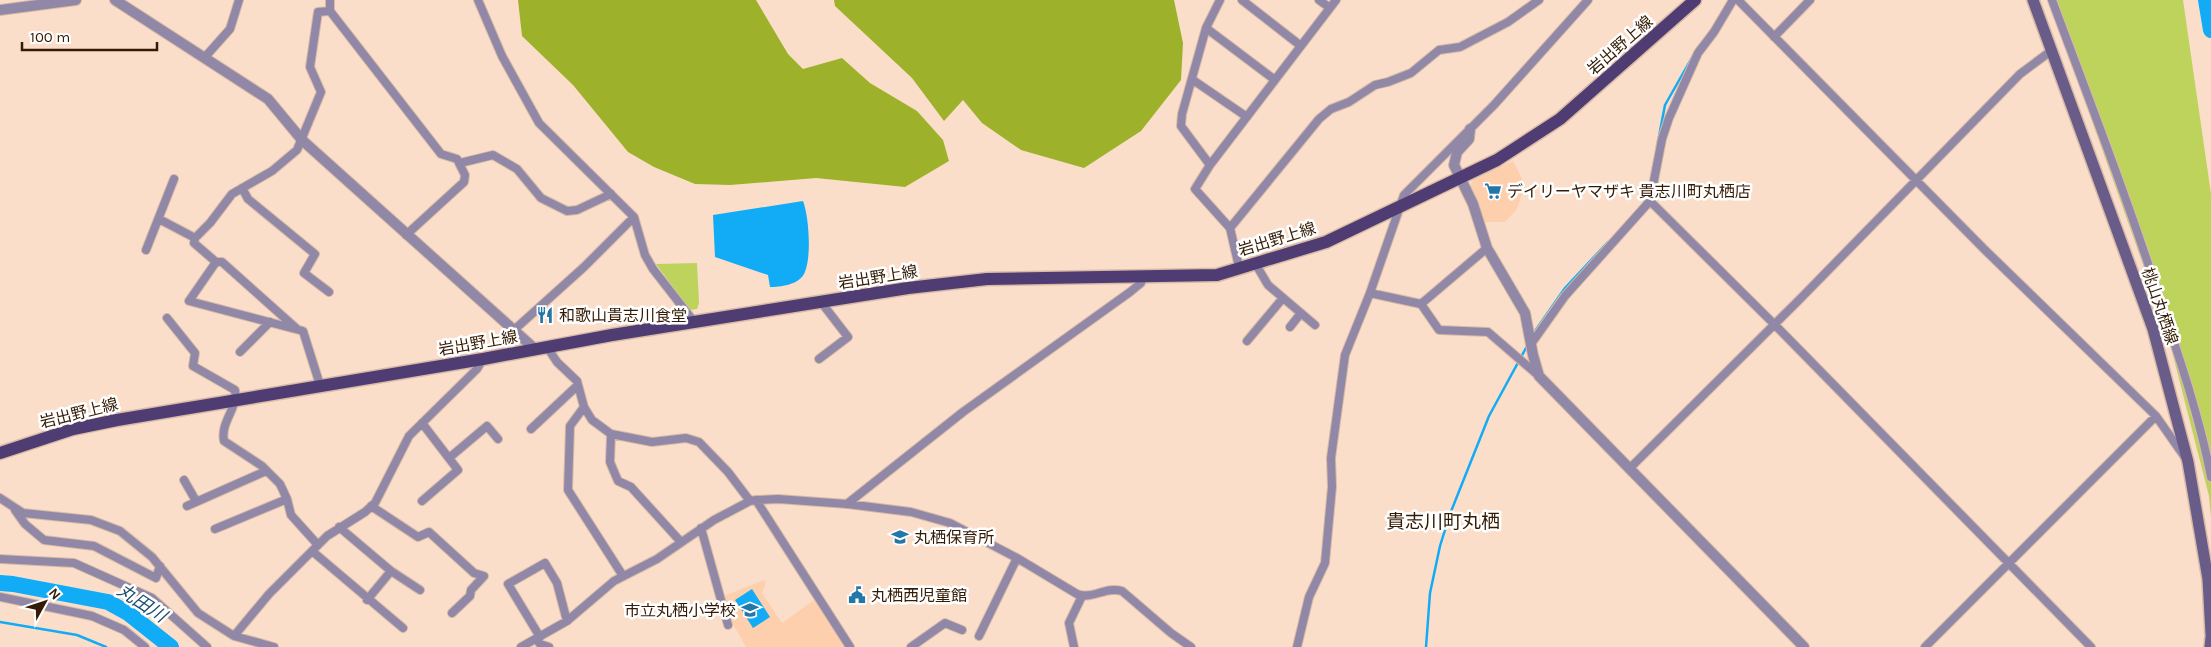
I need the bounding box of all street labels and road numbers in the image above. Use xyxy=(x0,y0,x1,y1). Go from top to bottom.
street label: 岩出野上線 xyxy=(1584,12,1656,78)
street label: 岩出野上線 xyxy=(1236,218,1318,260)
street label: 岩出野上線 xyxy=(837,261,919,293)
street label: 桃山丸栖線 xyxy=(2138,265,2182,347)
street label: 岩出野上線 xyxy=(437,327,519,359)
street label: 岩出野上線 xyxy=(38,394,120,432)

